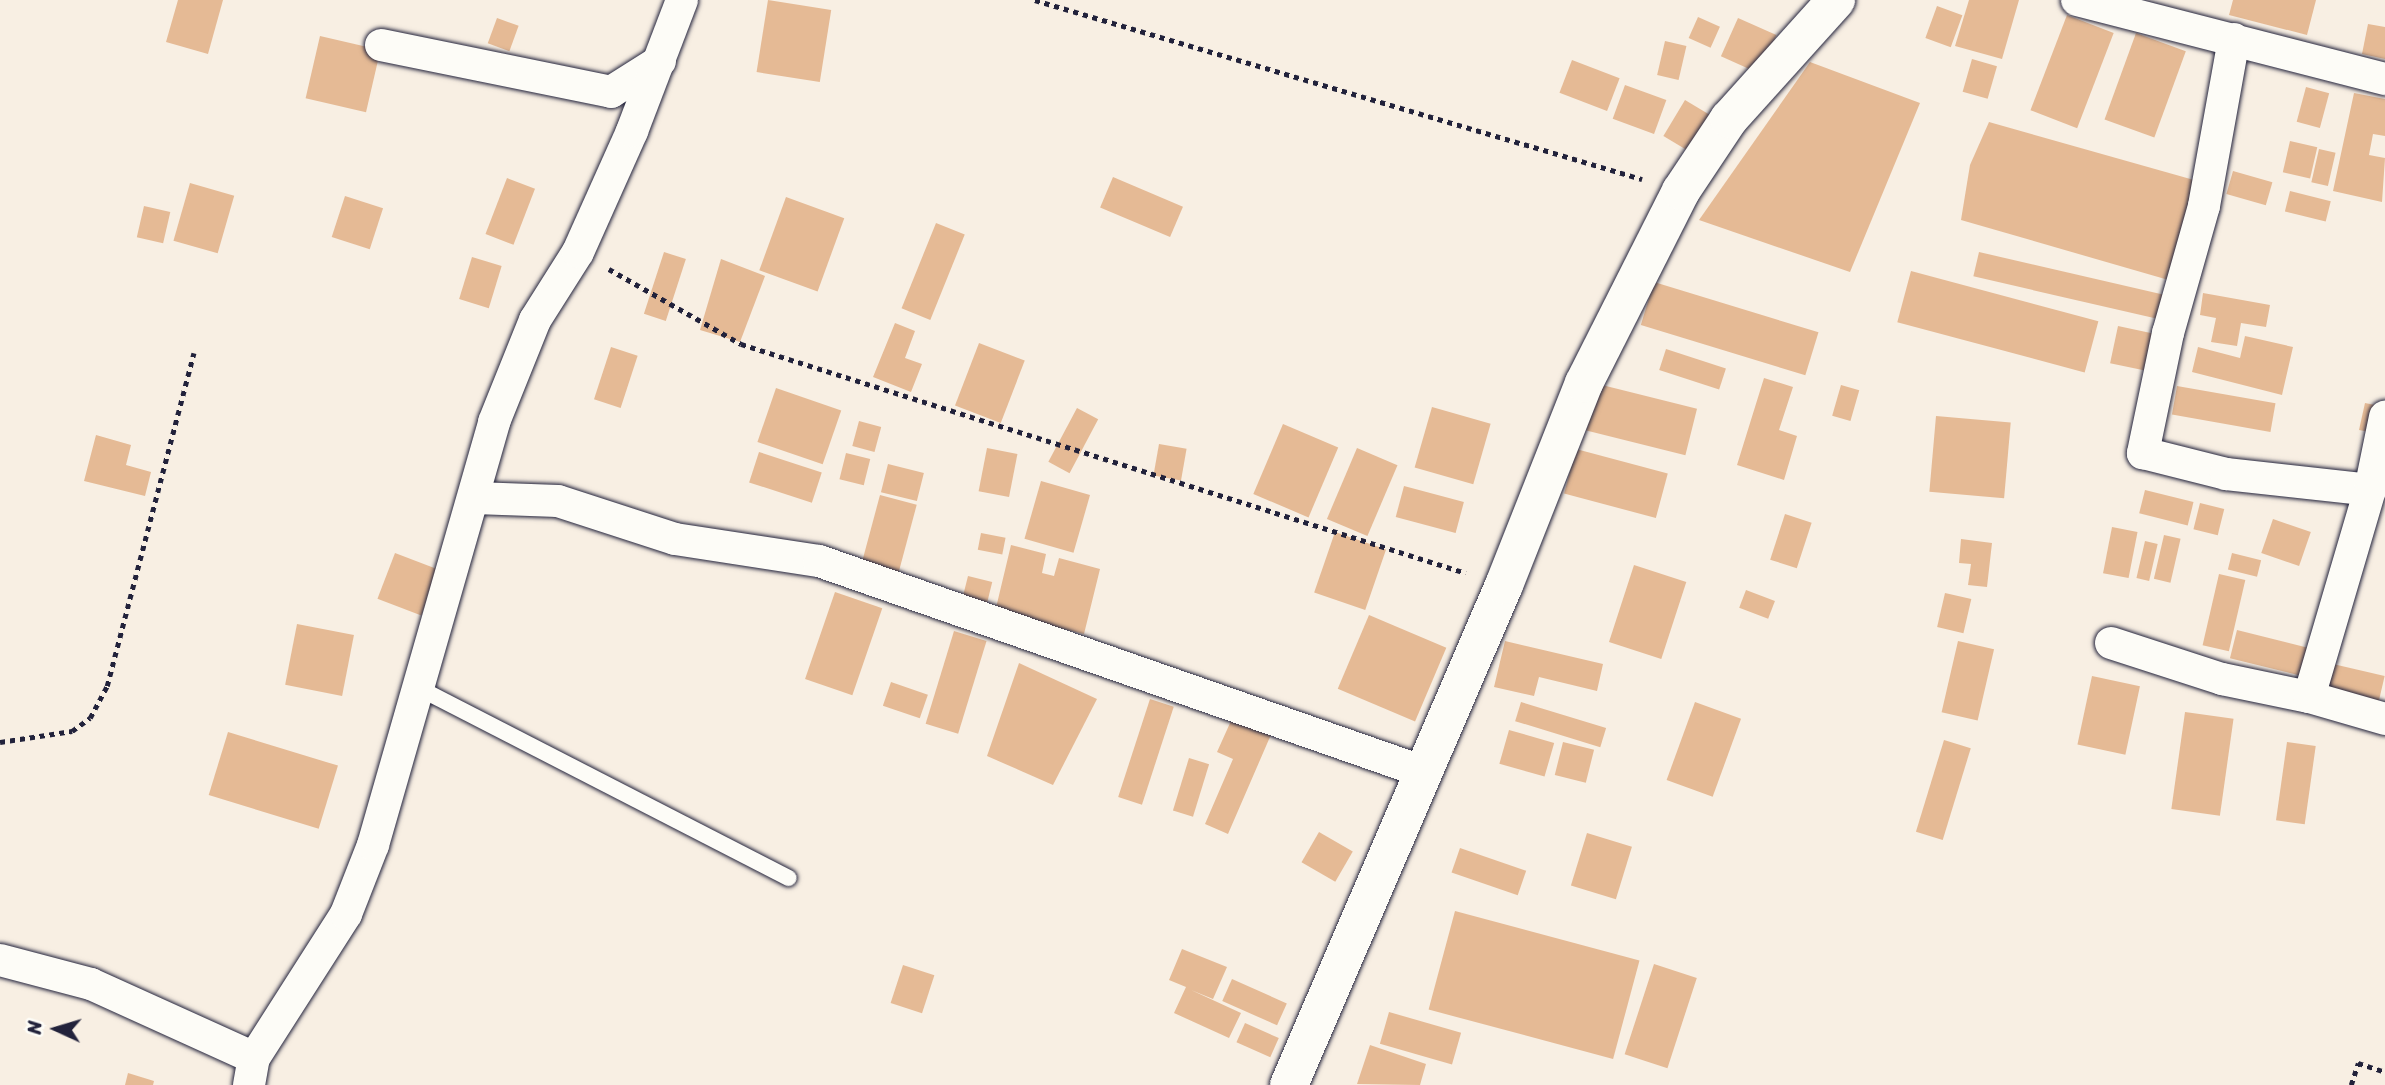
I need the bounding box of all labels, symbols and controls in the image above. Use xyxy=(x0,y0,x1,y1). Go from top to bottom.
north arrow xyxy=(21,994,91,1064)
text: N xyxy=(18,1020,51,1035)

